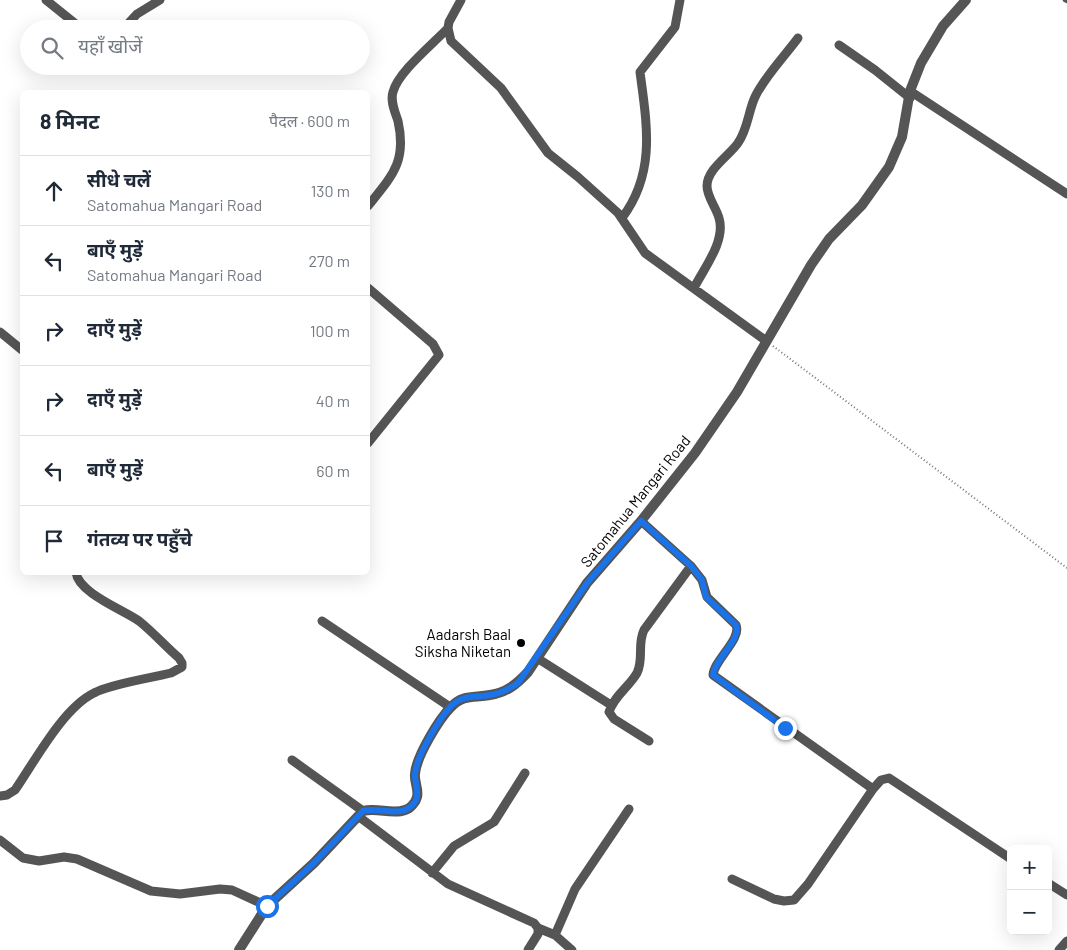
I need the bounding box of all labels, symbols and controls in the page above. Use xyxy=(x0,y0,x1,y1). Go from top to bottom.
search box xyxy=(20,20,370,75)
icon: search xyxy=(38,34,66,62)
text: यहाँ खोजें xyxy=(78,34,142,57)
text: 8 मिनट xyxy=(40,108,100,133)
text: पैदल · 600 m xyxy=(269,111,350,130)
text: सीधे चलें xyxy=(87,168,151,191)
icon: ahead xyxy=(40,177,68,205)
text: 130 m xyxy=(311,181,350,200)
text: Satomahua Mangari Road xyxy=(87,195,262,214)
text: बाएँ मुड़ें xyxy=(87,238,143,261)
icon: left xyxy=(40,247,68,275)
text: 270 m xyxy=(308,251,350,270)
text: Satomahua Mangari Road xyxy=(87,265,262,284)
icon: right xyxy=(40,317,68,345)
text: दाएँ मुड़ें xyxy=(87,317,142,340)
text: 100 m xyxy=(310,321,350,340)
icon: right xyxy=(40,387,68,415)
text: दाएँ मुड़ें xyxy=(87,387,142,410)
text: 40 m xyxy=(316,391,350,410)
street label: Satomahua Mangari Road xyxy=(576,432,694,570)
icon: left xyxy=(40,457,68,485)
text: बाएँ मुड़ें xyxy=(87,457,143,480)
text: 60 m xyxy=(316,461,350,480)
icon: arrive xyxy=(40,527,68,555)
text: गंतव्य पर पहुँचे xyxy=(87,527,192,550)
place label: Aadarsh Baal Siksha Niketan xyxy=(415,625,511,660)
marker: Aadarsh Baal Siksha Niketan xyxy=(515,637,527,649)
route end xyxy=(774,717,797,740)
map controls xyxy=(1007,845,1052,935)
button: + xyxy=(1007,845,1052,890)
button: − xyxy=(1007,890,1052,935)
route start xyxy=(256,895,279,918)

